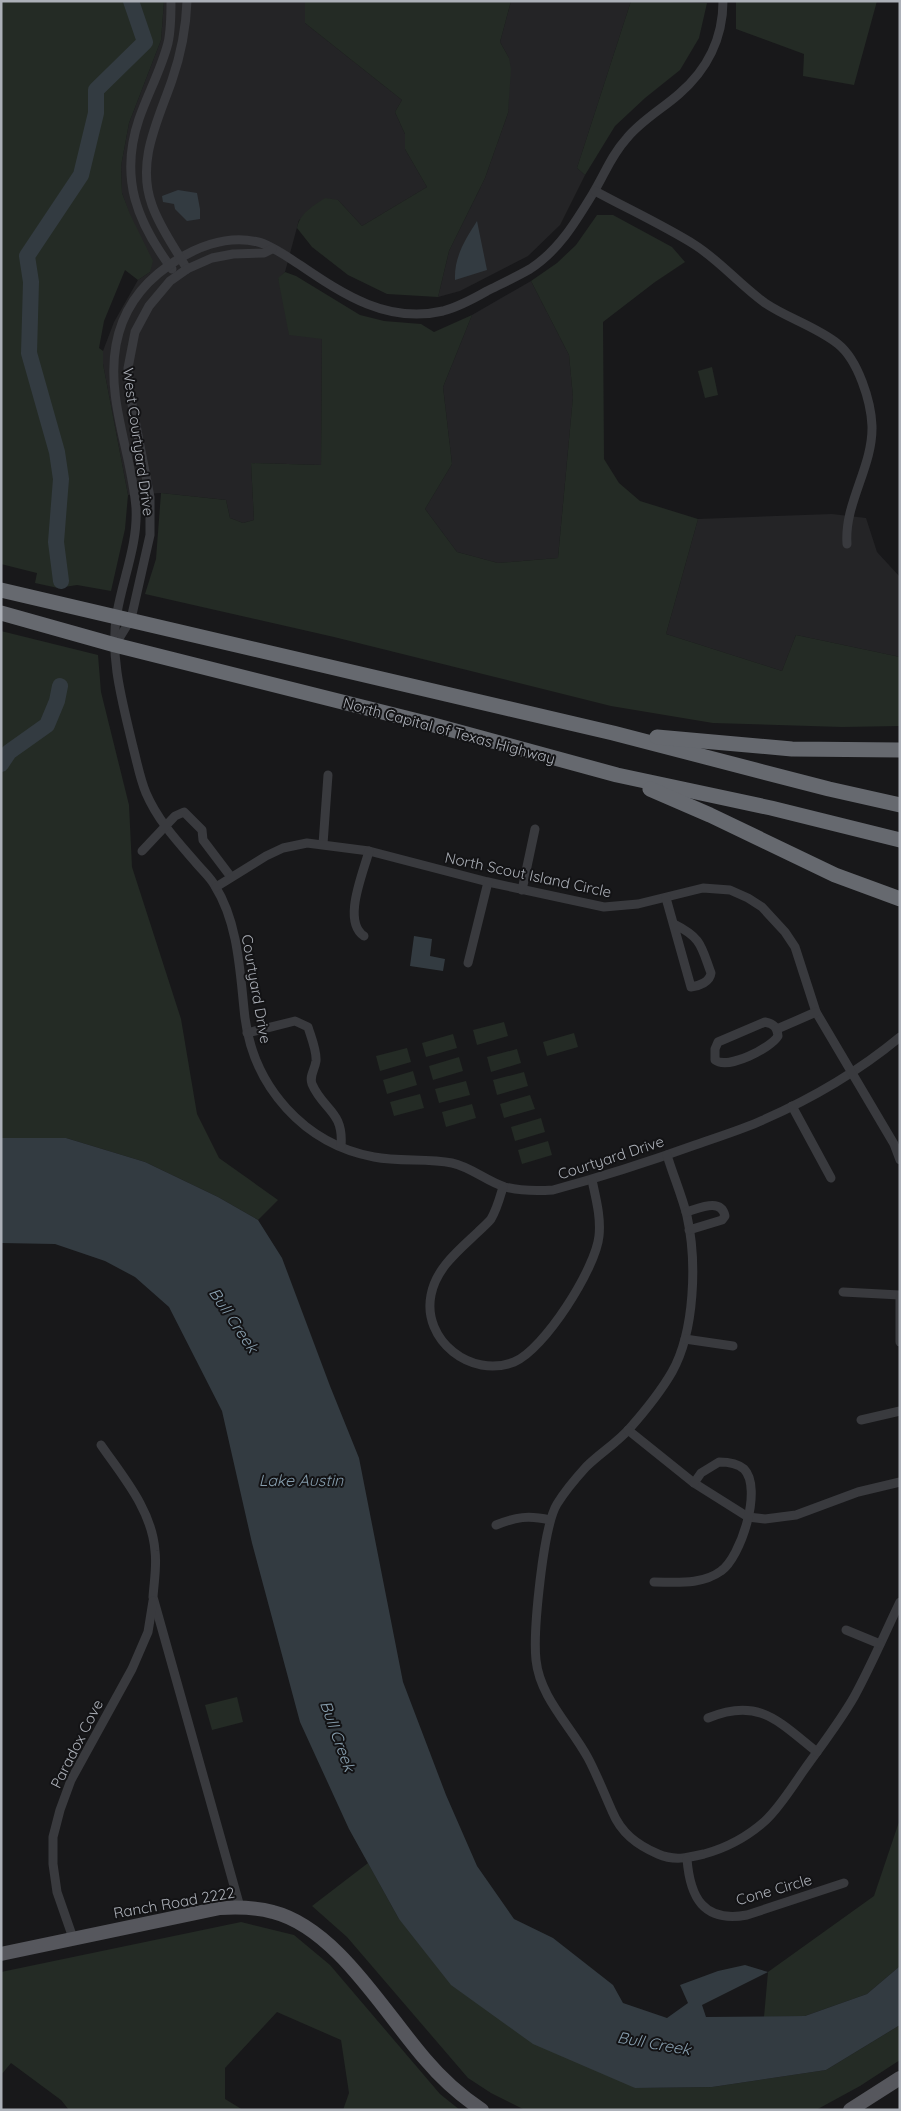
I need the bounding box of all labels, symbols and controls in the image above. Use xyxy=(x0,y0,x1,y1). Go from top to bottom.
street label: West Courtyard Drive xyxy=(119,367,158,517)
street label: North Capital of Texas Highway xyxy=(341,693,557,768)
street label: North Scout Island Circle xyxy=(443,848,613,901)
street label: Courtyard Drive xyxy=(238,933,275,1045)
street label: Courtyard Drive xyxy=(555,1131,666,1184)
water label: Bull Creek xyxy=(205,1284,264,1358)
water label: Lake Austin xyxy=(259,1470,344,1490)
street label: Paradox Cove xyxy=(46,1696,107,1791)
water label: Bull Creek xyxy=(316,1698,361,1776)
street label: Cone Circle xyxy=(734,1870,814,1909)
street label: Ranch Road 2222 xyxy=(112,1882,236,1923)
water label: Bull Creek xyxy=(616,2027,694,2060)

